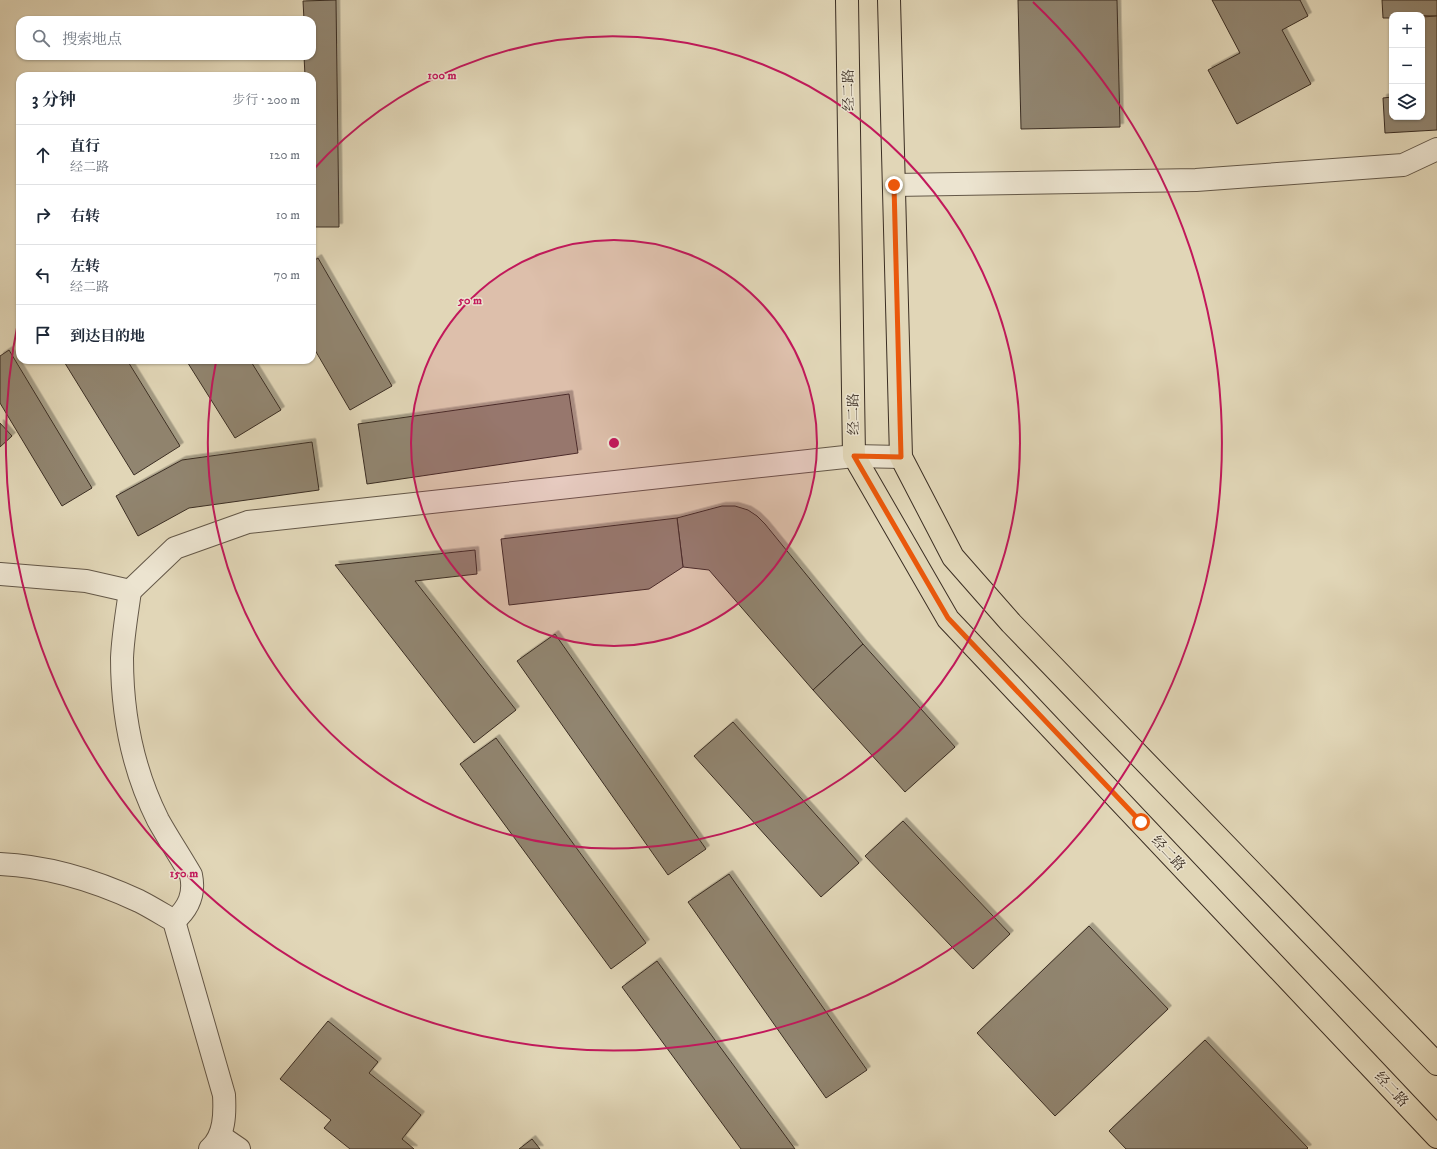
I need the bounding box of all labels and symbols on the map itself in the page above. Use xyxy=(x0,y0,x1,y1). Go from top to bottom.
text: 100 m xyxy=(428,68,456,83)
street label: 经二路 xyxy=(840,69,858,111)
route end xyxy=(885,176,903,194)
text: 50 m xyxy=(457,293,482,308)
street label: 经二路 xyxy=(845,393,863,435)
centre of rings xyxy=(607,436,621,450)
route start xyxy=(1132,813,1150,831)
street label: 经二路 xyxy=(1147,832,1189,875)
text: 150 m xyxy=(170,866,198,881)
street label: 经二路 xyxy=(1370,1068,1412,1111)

